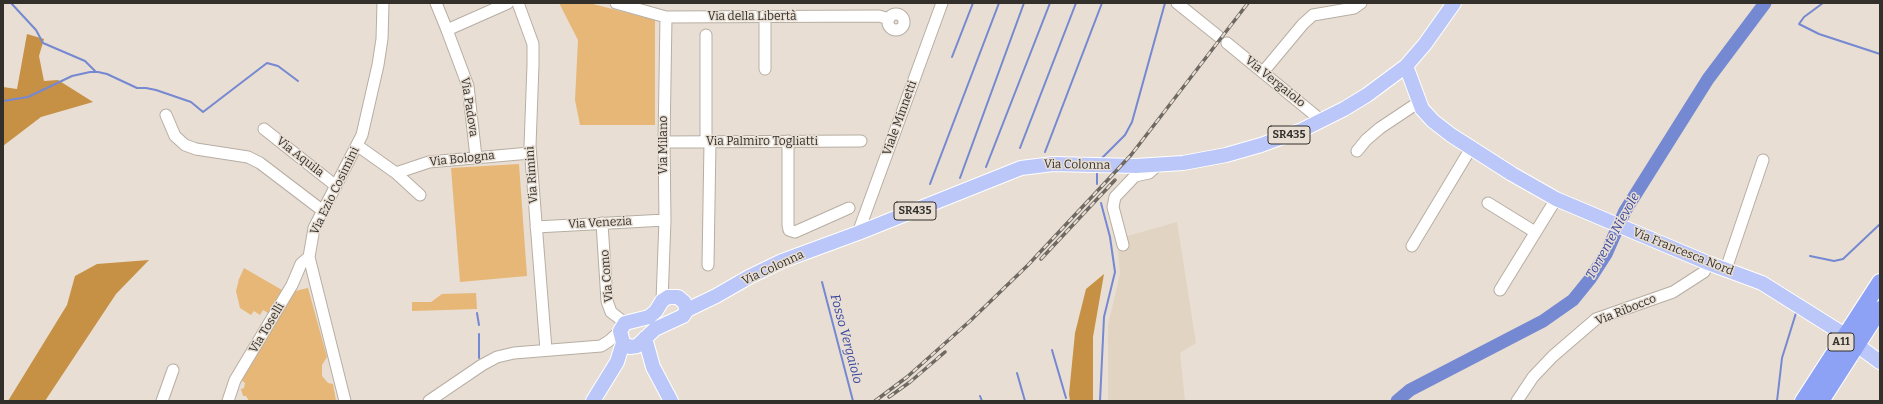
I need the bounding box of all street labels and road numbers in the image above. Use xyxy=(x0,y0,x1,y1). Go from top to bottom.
street label: Via della Libertà xyxy=(707,10,797,24)
street label: Via Vergaiolo xyxy=(1242,53,1308,111)
street label: Via Padova xyxy=(457,76,481,138)
street label: Viale Minnetti xyxy=(880,79,920,157)
street label: Via Milano xyxy=(657,116,671,174)
road number: SR435 xyxy=(1268,126,1310,144)
street label: Via Aquila xyxy=(273,134,327,180)
street label: Via Palmiro Togliatti xyxy=(706,135,818,149)
street label: Via Ezio Cosimini xyxy=(308,145,362,237)
street label: Via Rimini xyxy=(523,146,541,204)
street label: Via Bologna xyxy=(429,148,495,170)
street label: Via Colonna xyxy=(1044,157,1110,173)
road number: SR435 xyxy=(894,202,936,220)
street label: Via Venezia xyxy=(568,214,632,232)
street label: Via Francesca Nord xyxy=(1631,225,1735,279)
street label: Via Colonna xyxy=(740,247,806,289)
street label: Via Como xyxy=(598,249,616,303)
street label: Via Ribocco xyxy=(1594,291,1658,329)
street label: Via Toselli xyxy=(246,300,288,356)
road number: A11 xyxy=(1828,333,1854,351)

